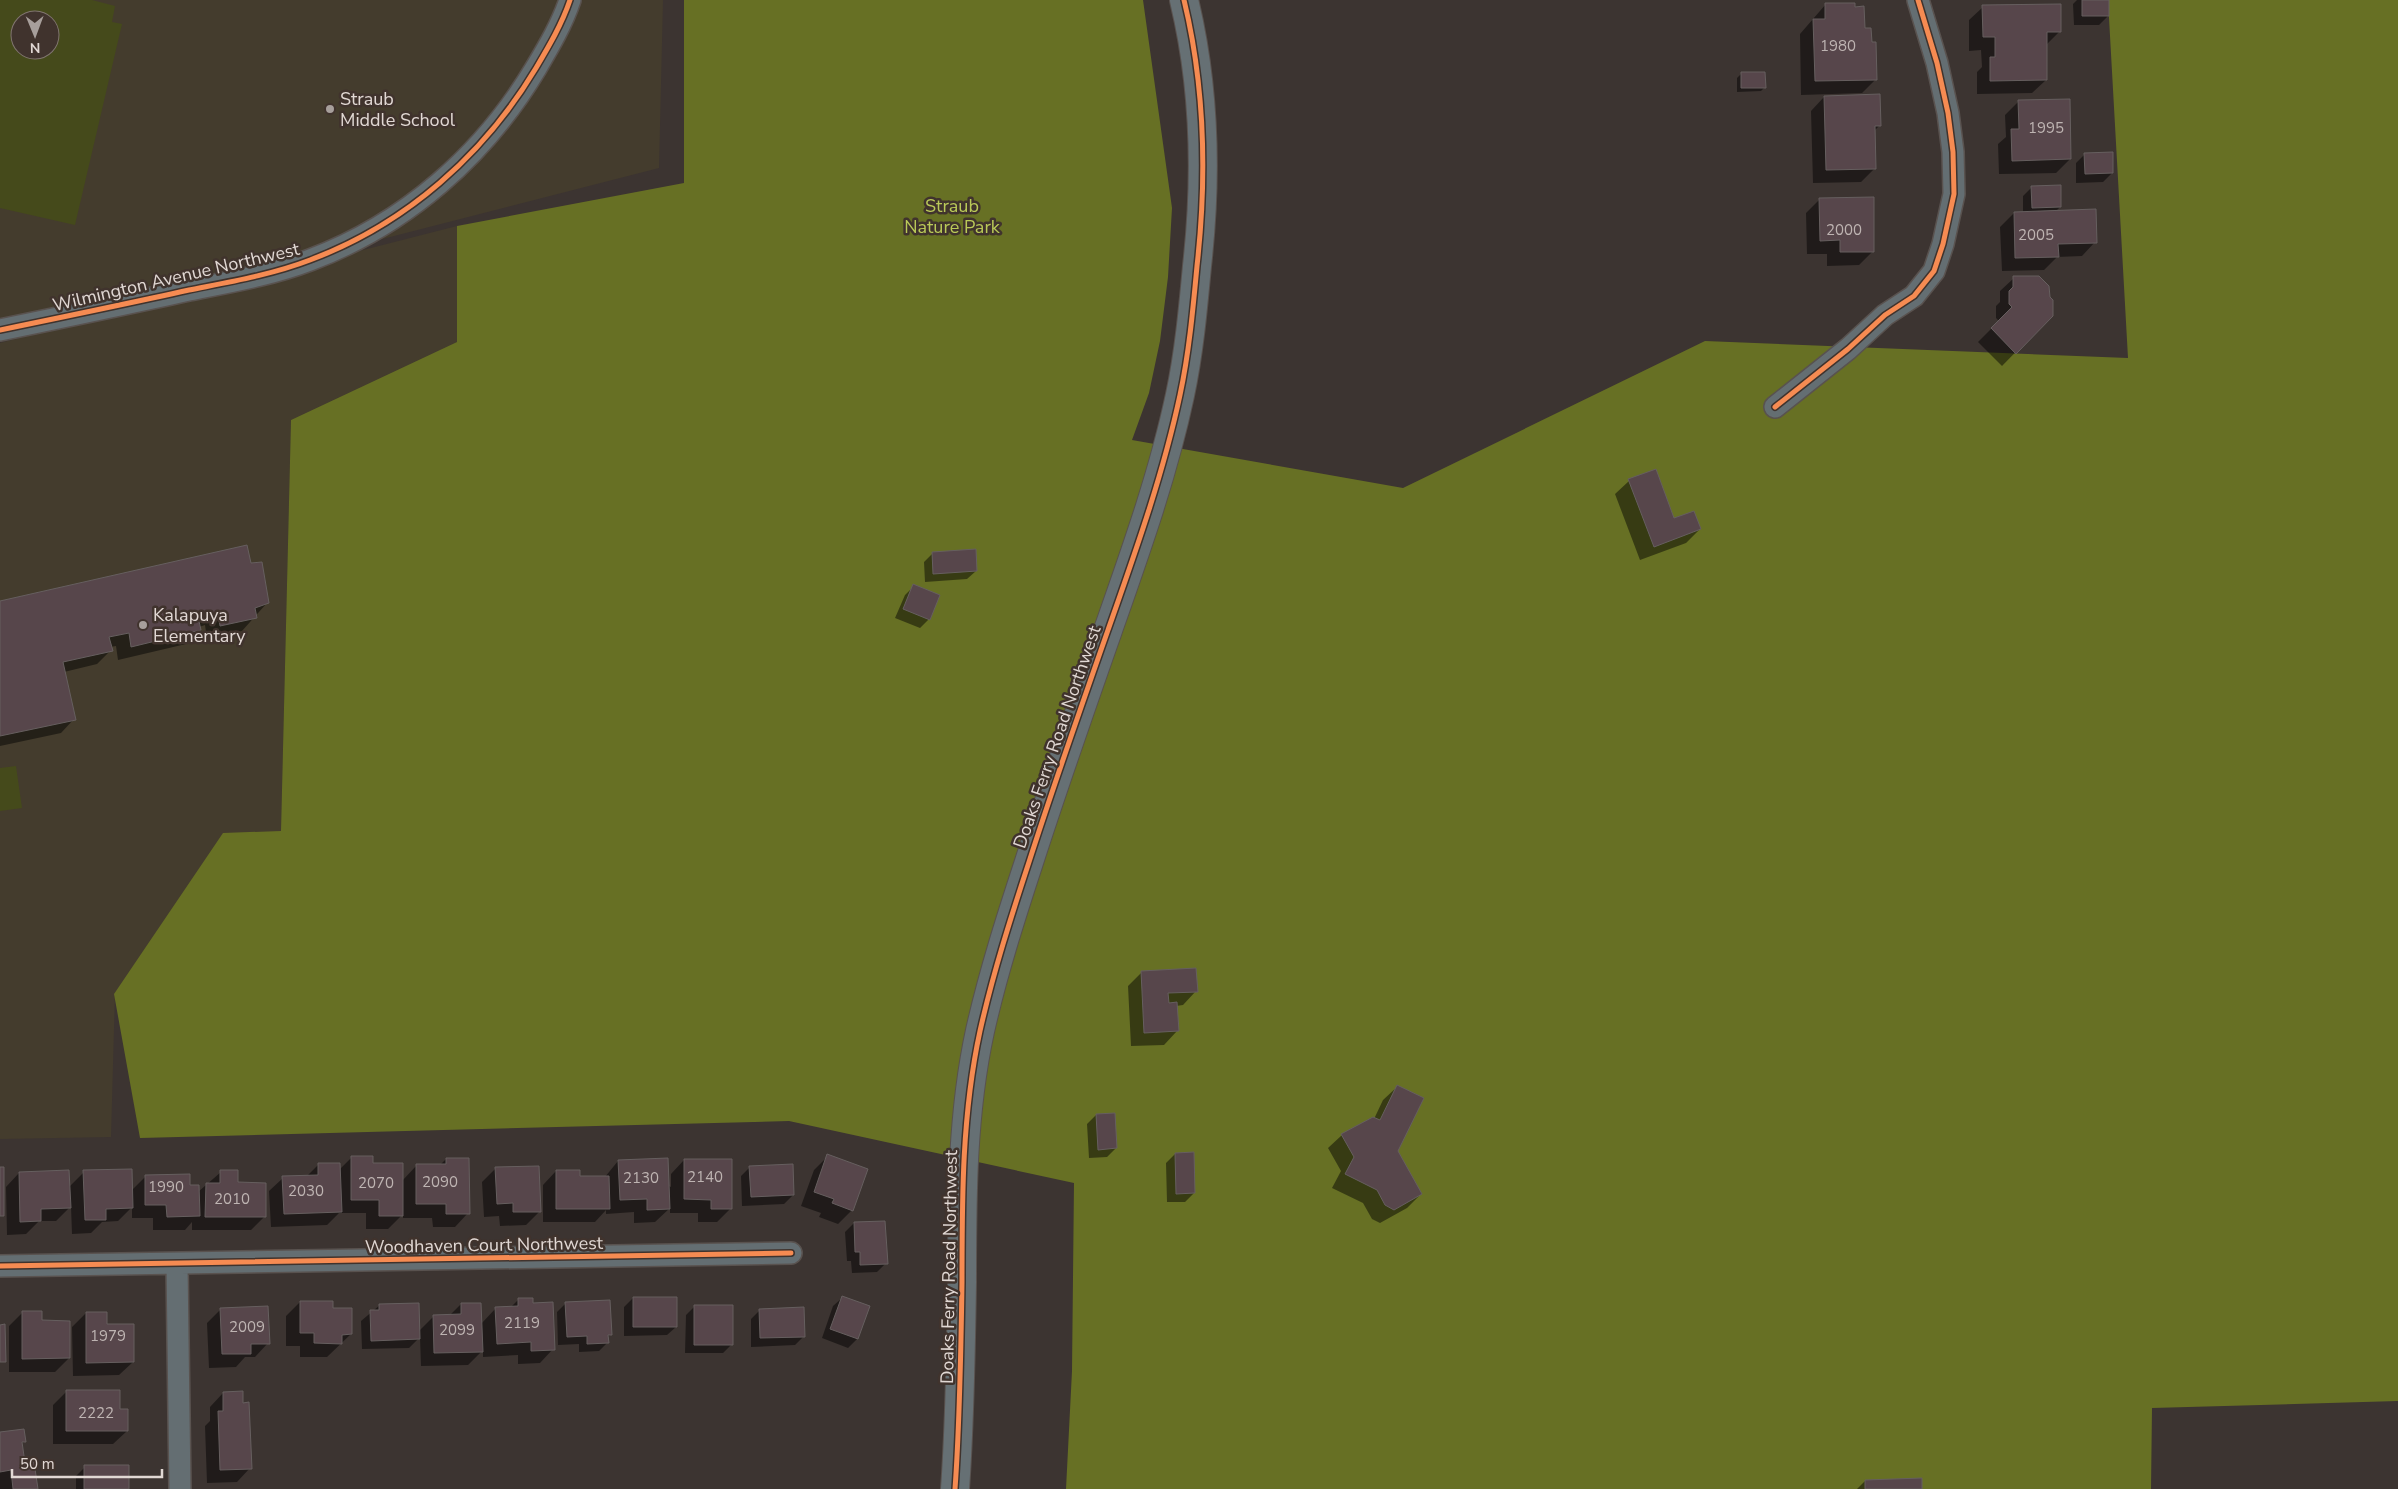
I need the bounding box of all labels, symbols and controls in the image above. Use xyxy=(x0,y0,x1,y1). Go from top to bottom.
north arrow xyxy=(10,10,60,60)
house number: 1980 xyxy=(1820,36,1856,56)
text: N xyxy=(30,38,41,57)
place label: Straub Middle School xyxy=(340,87,456,132)
marker: Straub Middle School xyxy=(324,103,336,115)
house number: 1995 xyxy=(2028,118,2064,138)
park label: Straub Nature Park xyxy=(904,194,1001,239)
house number: 2000 xyxy=(1826,220,1862,240)
house number: 2005 xyxy=(2018,225,2054,245)
street label: Wilmington Avenue Northwest xyxy=(50,237,303,317)
place label: Kalapuya Elementary xyxy=(153,603,246,648)
marker: Kalapuya Elementary xyxy=(137,619,149,631)
street label: Doaks Ferry Road Northwest xyxy=(1008,622,1107,852)
street label: Doaks Ferry Road Northwest xyxy=(935,1149,963,1384)
house number: 2140 xyxy=(687,1167,723,1187)
house number: 2130 xyxy=(623,1168,659,1188)
house number: 2090 xyxy=(422,1172,458,1192)
house number: 2070 xyxy=(358,1173,394,1193)
house number: 1990 xyxy=(148,1177,184,1197)
house number: 2030 xyxy=(288,1181,324,1201)
house number: 2010 xyxy=(214,1189,250,1209)
street label: Woodhaven Court Northwest xyxy=(365,1231,604,1259)
house number: 2119 xyxy=(504,1313,540,1333)
house number: 2009 xyxy=(229,1317,265,1337)
house number: 2099 xyxy=(439,1320,475,1340)
house number: 1979 xyxy=(90,1326,126,1346)
house number: 2222 xyxy=(78,1403,114,1423)
scale bar xyxy=(12,1446,162,1478)
text: 50 m xyxy=(20,1454,55,1474)

